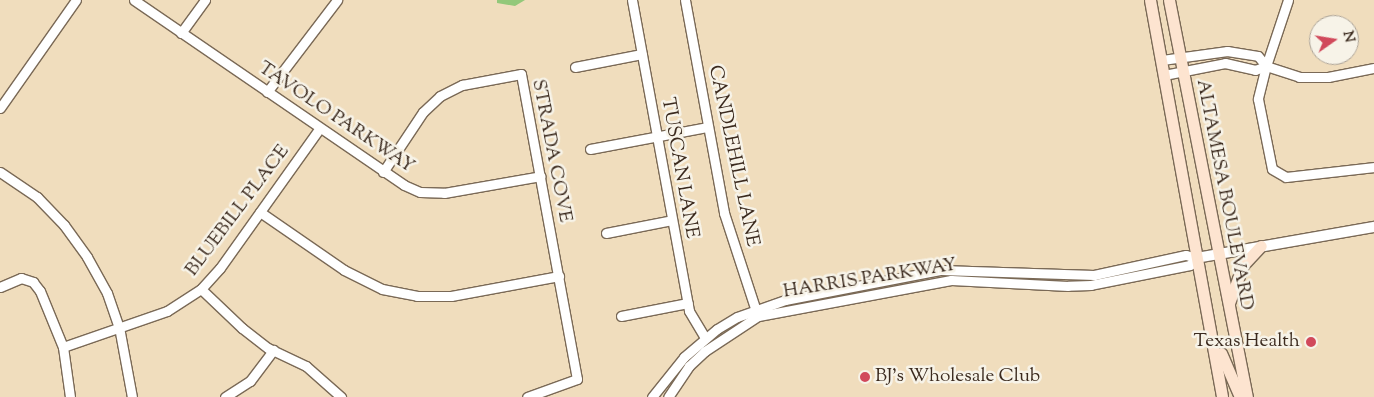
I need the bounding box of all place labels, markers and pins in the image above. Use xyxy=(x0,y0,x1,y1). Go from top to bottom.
place label: Texas Health xyxy=(1194,331,1300,353)
marker: Texas Health xyxy=(1304,335,1318,349)
place label: BJ's Wholesale Club xyxy=(875,366,1040,388)
marker: BJ's Wholesale Club xyxy=(859,371,871,383)

